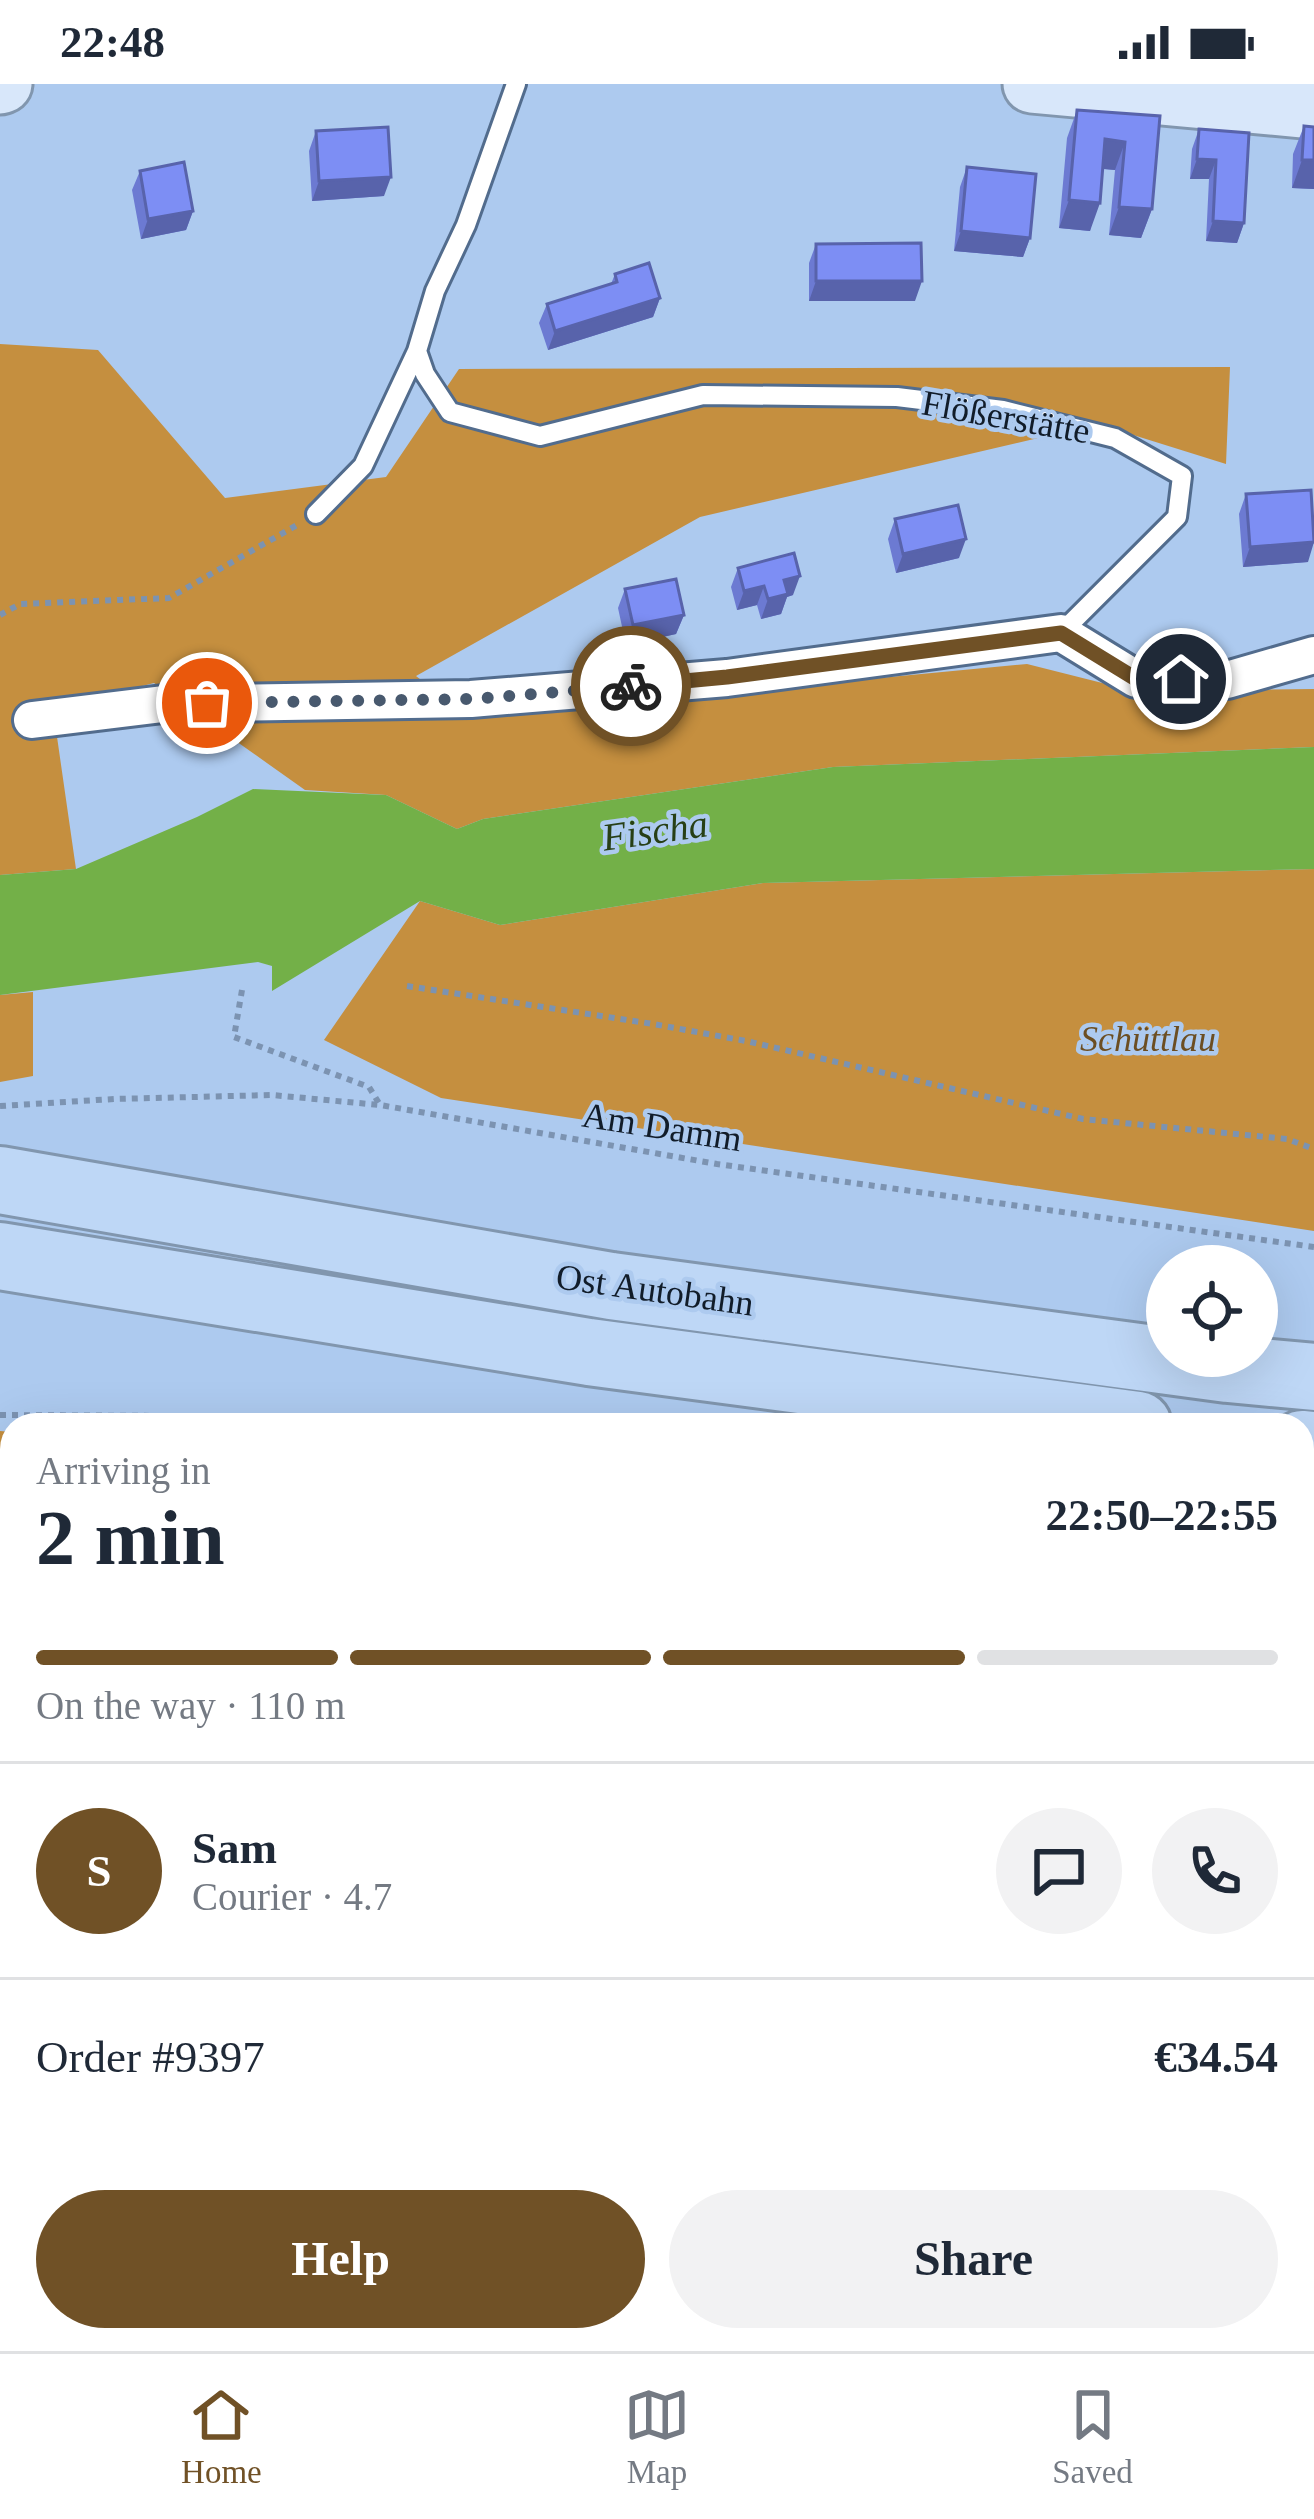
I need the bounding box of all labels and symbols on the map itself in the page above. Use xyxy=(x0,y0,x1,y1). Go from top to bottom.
street label: Flößerstätte xyxy=(919,383,1093,451)
courier xyxy=(571,626,691,746)
pin xyxy=(1130,628,1232,730)
pin xyxy=(156,652,258,754)
water label: Fischa xyxy=(598,801,711,859)
park label: Schüttlau xyxy=(1080,1019,1216,1059)
street label: Am Damm xyxy=(579,1095,745,1159)
street label: Ost Autobahn xyxy=(554,1256,756,1324)

